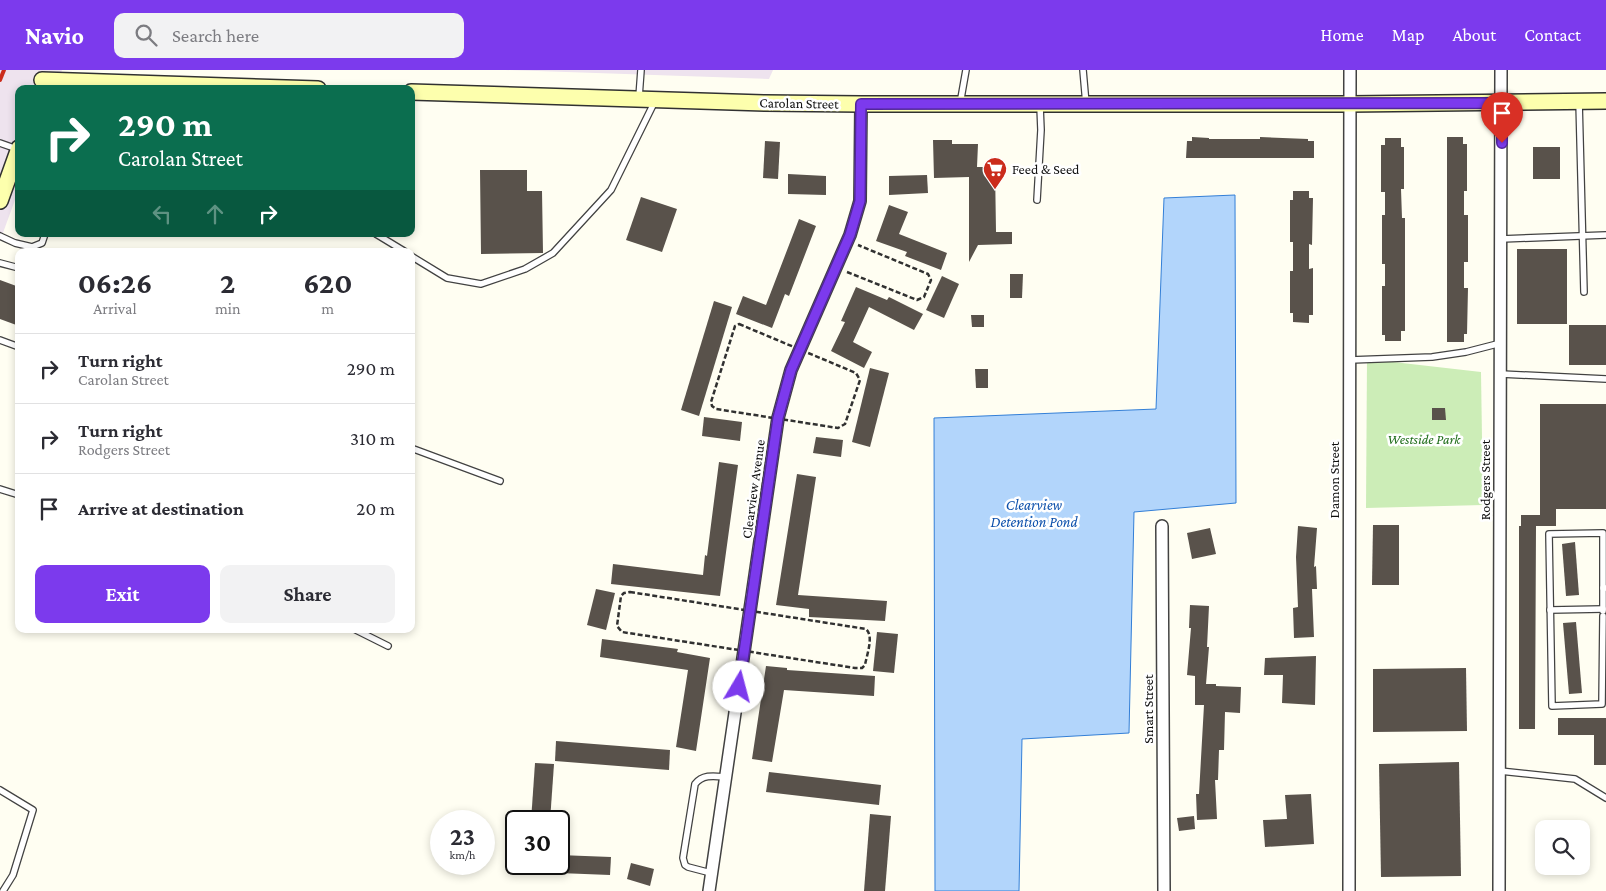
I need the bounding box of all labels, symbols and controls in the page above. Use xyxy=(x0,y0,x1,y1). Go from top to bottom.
search box xyxy=(114,13,464,58)
icon: search xyxy=(132,21,160,49)
text: Navio xyxy=(25,22,84,49)
text: Search here xyxy=(172,25,259,46)
text: Home xyxy=(1321,25,1364,45)
text: Map xyxy=(1392,25,1424,45)
text: About xyxy=(1452,25,1496,45)
text: Contact xyxy=(1524,25,1581,45)
pin xyxy=(1481,92,1523,143)
street label: Carolan Street xyxy=(759,94,839,112)
icon: arrive xyxy=(1488,99,1516,127)
icon: right xyxy=(35,105,100,170)
text: 290 m xyxy=(118,105,212,144)
text: Carolan Street xyxy=(118,146,243,171)
supermarket icon: Feed & Seed xyxy=(982,156,1008,190)
place label: Feed & Seed xyxy=(1012,161,1080,177)
icon: left xyxy=(148,200,176,228)
icon: ahead xyxy=(201,200,229,228)
icon: right xyxy=(254,200,282,228)
text: 06:26 xyxy=(78,266,152,299)
text: 2 xyxy=(220,266,235,299)
text: 620 xyxy=(303,266,352,299)
text: Arrival xyxy=(93,300,137,317)
text: min xyxy=(215,300,241,317)
text: m xyxy=(321,300,334,317)
text: Turn right xyxy=(78,350,163,371)
icon: right xyxy=(35,355,63,383)
text: 290 m xyxy=(347,358,395,379)
text: Carolan Street xyxy=(78,371,169,388)
text: Turn right xyxy=(78,420,163,441)
icon: right xyxy=(35,425,63,453)
text: 310 m xyxy=(350,428,395,449)
park label: Westside Park xyxy=(1388,431,1461,447)
street label: Clearview Avenue xyxy=(738,438,768,540)
street label: Rodgers Street xyxy=(1477,439,1493,520)
text: Rodgers Street xyxy=(78,441,170,458)
street label: Damon Street xyxy=(1326,441,1342,518)
icon: arrive xyxy=(35,495,63,523)
water label: Clearview Detention Pond xyxy=(991,497,1078,530)
text: Arrive at destination xyxy=(78,498,244,519)
text: 20 m xyxy=(356,498,395,519)
button: Exit xyxy=(35,565,210,623)
button: Share xyxy=(220,565,395,623)
position arrow xyxy=(712,660,764,712)
street label: Smart Street xyxy=(1140,674,1156,744)
speed limit sign: 30 xyxy=(505,810,570,875)
map controls xyxy=(1535,820,1590,875)
button: search xyxy=(1535,820,1590,875)
text: 23 xyxy=(450,823,475,850)
text: km/h xyxy=(450,848,475,862)

